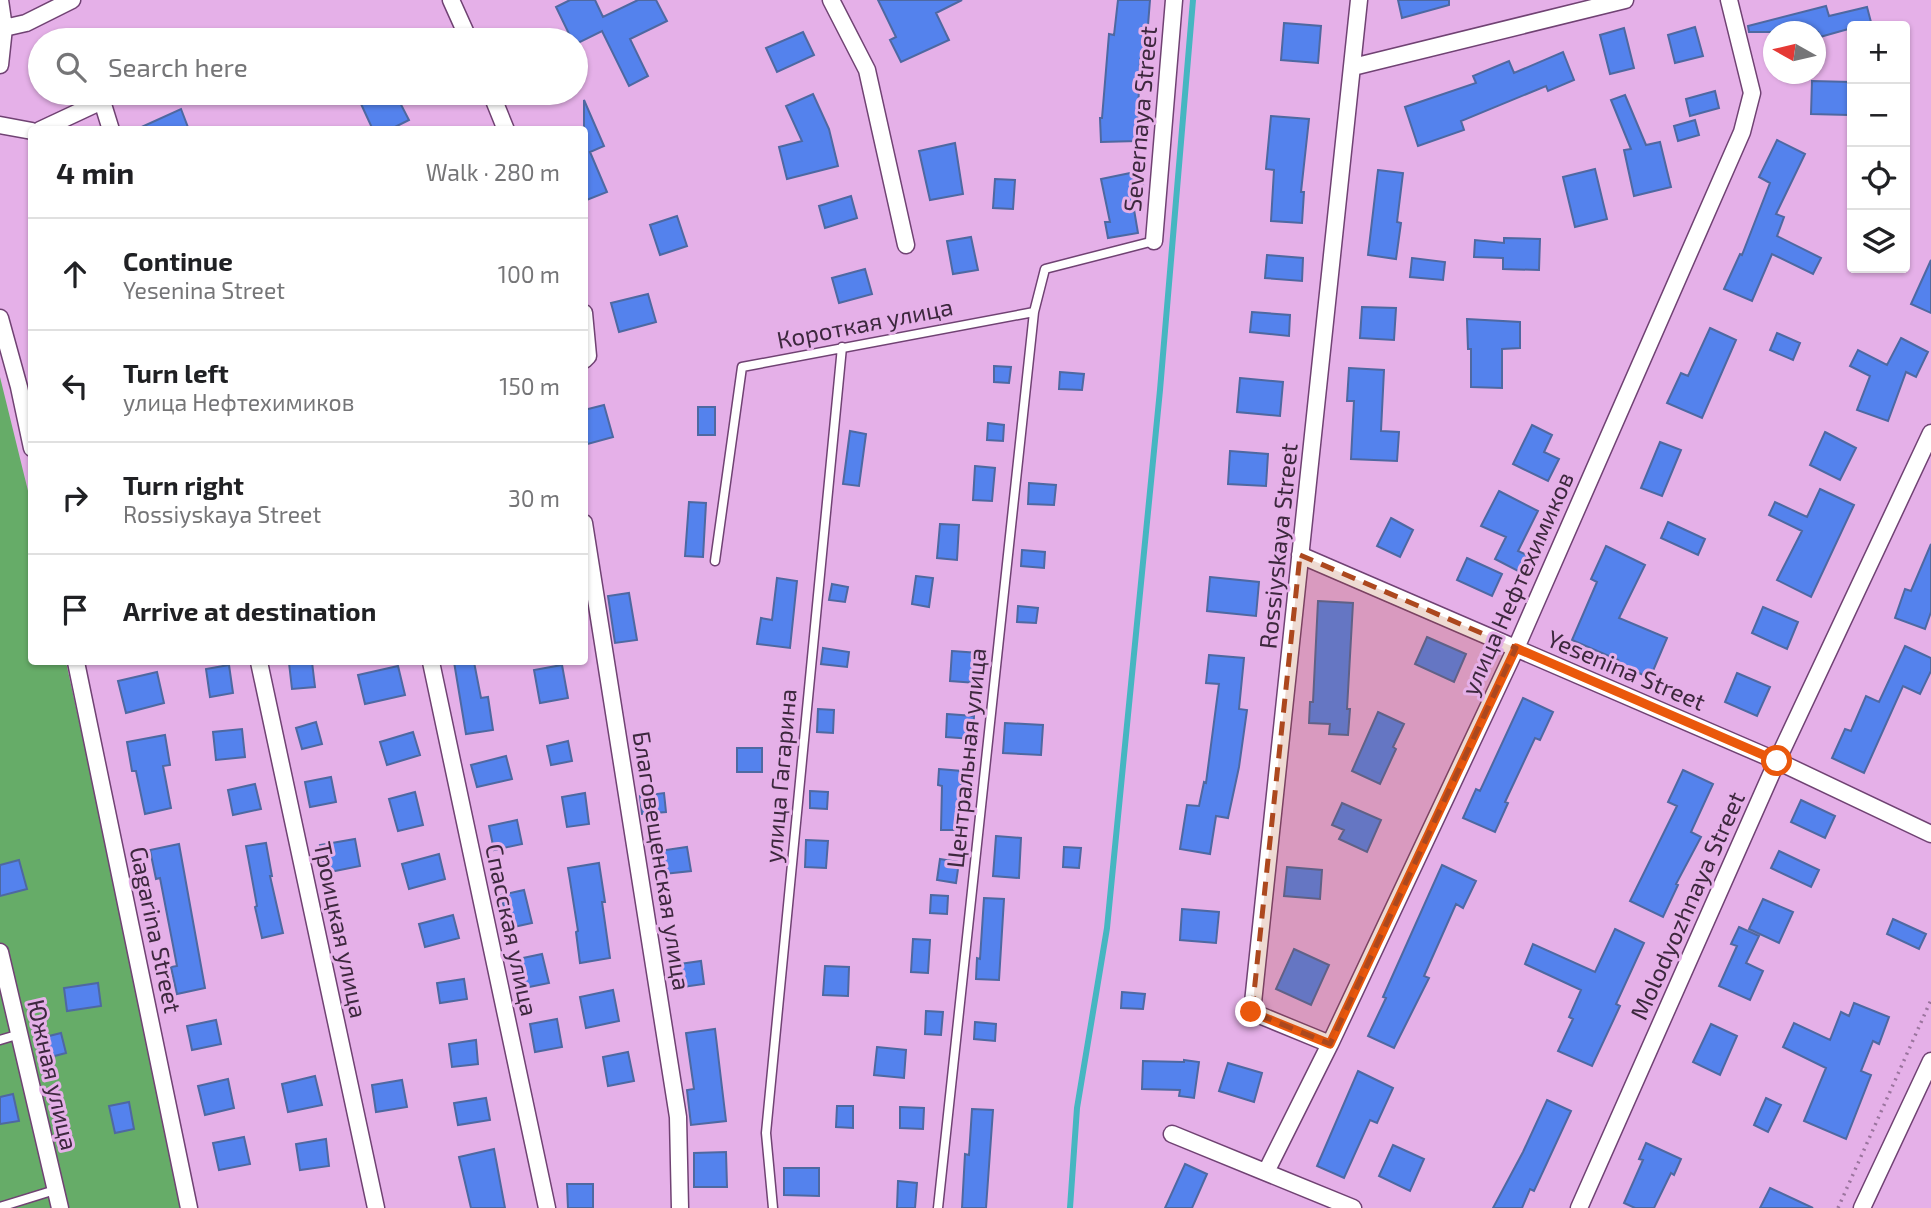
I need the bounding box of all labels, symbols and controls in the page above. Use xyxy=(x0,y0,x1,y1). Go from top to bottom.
north arrow xyxy=(1763,21,1826,84)
map controls xyxy=(1847,21,1910,273)
button: + xyxy=(1847,21,1910,84)
street label: Severnaya Street xyxy=(1117,25,1162,213)
search box xyxy=(28,28,588,105)
icon: search xyxy=(52,48,90,86)
text: Search here xyxy=(108,51,248,82)
button: − xyxy=(1847,84,1910,147)
button: locate xyxy=(1847,147,1910,210)
text: 4 min xyxy=(56,154,134,190)
text: Walk · 280 m xyxy=(426,158,560,186)
button: layers xyxy=(1847,210,1910,273)
text: Continue xyxy=(123,245,233,276)
icon: ahead xyxy=(56,255,94,293)
text: 100 m xyxy=(498,260,560,288)
text: Yesenina Street xyxy=(123,276,285,304)
street label: Короткая улица xyxy=(774,291,955,355)
text: Turn left xyxy=(123,357,229,388)
icon: left xyxy=(56,367,94,405)
text: 150 m xyxy=(499,372,560,400)
text: улица Нефтехимиков xyxy=(123,388,354,416)
street label: Rossiyskaya Street xyxy=(1252,442,1303,650)
street label: улица Нефтехимиков xyxy=(1454,467,1580,700)
text: Turn right xyxy=(123,469,244,500)
icon: right xyxy=(56,479,94,517)
text: 30 m xyxy=(508,484,560,512)
text: Rossiyskaya Street xyxy=(123,500,321,528)
icon: arrive xyxy=(56,591,94,629)
text: Arrive at destination xyxy=(123,595,376,626)
street label: Yesenina Street xyxy=(1543,623,1710,716)
street label: Центральная улица xyxy=(940,646,992,869)
street label: улица Гагарина xyxy=(757,687,803,864)
street label: Благовещенская улица xyxy=(627,729,697,993)
route start xyxy=(1761,745,1792,776)
street label: Molodyozhnaya Street xyxy=(1623,787,1750,1024)
street label: Троицкая улица xyxy=(308,839,374,1021)
street label: Спасская улица xyxy=(479,841,545,1019)
street label: Gagarina Street xyxy=(125,844,188,1016)
street label: Южная улица xyxy=(21,996,85,1153)
route end xyxy=(1235,996,1266,1027)

